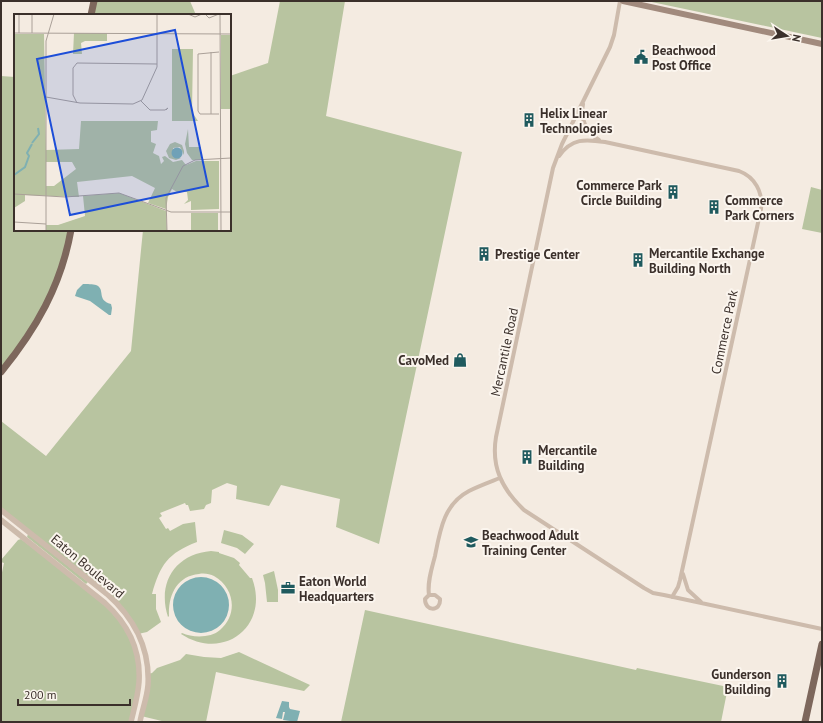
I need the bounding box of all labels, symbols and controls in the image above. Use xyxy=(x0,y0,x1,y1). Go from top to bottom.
inset map xyxy=(14,14,231,231)
north arrow xyxy=(767,16,807,56)
text: N xyxy=(789,33,804,43)
place label: Beachwood Post Office xyxy=(652,42,716,74)
public building icon: Beachwood Post Office xyxy=(633,49,649,65)
place label: Helix Linear Technologies xyxy=(540,105,613,137)
building icon: Helix Linear Technologies xyxy=(521,112,537,128)
place label: Commerce Park Circle Building xyxy=(576,177,663,209)
building icon: Commerce Park Circle Building xyxy=(665,184,681,200)
place label: Commerce Park Corners xyxy=(725,192,795,224)
building icon: Commerce Park Corners xyxy=(706,199,722,215)
place label: Mercantile Exchange Building North xyxy=(649,245,765,277)
building icon: Prestige Center xyxy=(476,246,492,262)
place label: Prestige Center xyxy=(495,246,580,263)
building icon: Mercantile Exchange Building North xyxy=(630,252,646,268)
street label: Commerce Park xyxy=(707,288,742,376)
street label: Mercantile Road xyxy=(487,306,522,398)
place label: CavoMed xyxy=(398,352,449,369)
shop icon: CavoMed xyxy=(452,352,468,368)
place label: Mercantile Building xyxy=(538,442,598,474)
building icon: Mercantile Building xyxy=(519,449,535,465)
place label: Beachwood Adult Training Center xyxy=(482,527,579,559)
street label: Eaton Boulevard xyxy=(47,531,128,602)
school or university icon: Beachwood Adult Training Center xyxy=(463,534,479,550)
place label: Eaton World Headquarters xyxy=(299,573,375,605)
office icon: Eaton World Headquarters xyxy=(280,580,296,596)
place label: Gunderson Building xyxy=(711,666,771,698)
building icon: Gunderson Building xyxy=(774,673,790,689)
scale bar xyxy=(18,681,130,707)
text: 200 m xyxy=(24,687,57,702)

